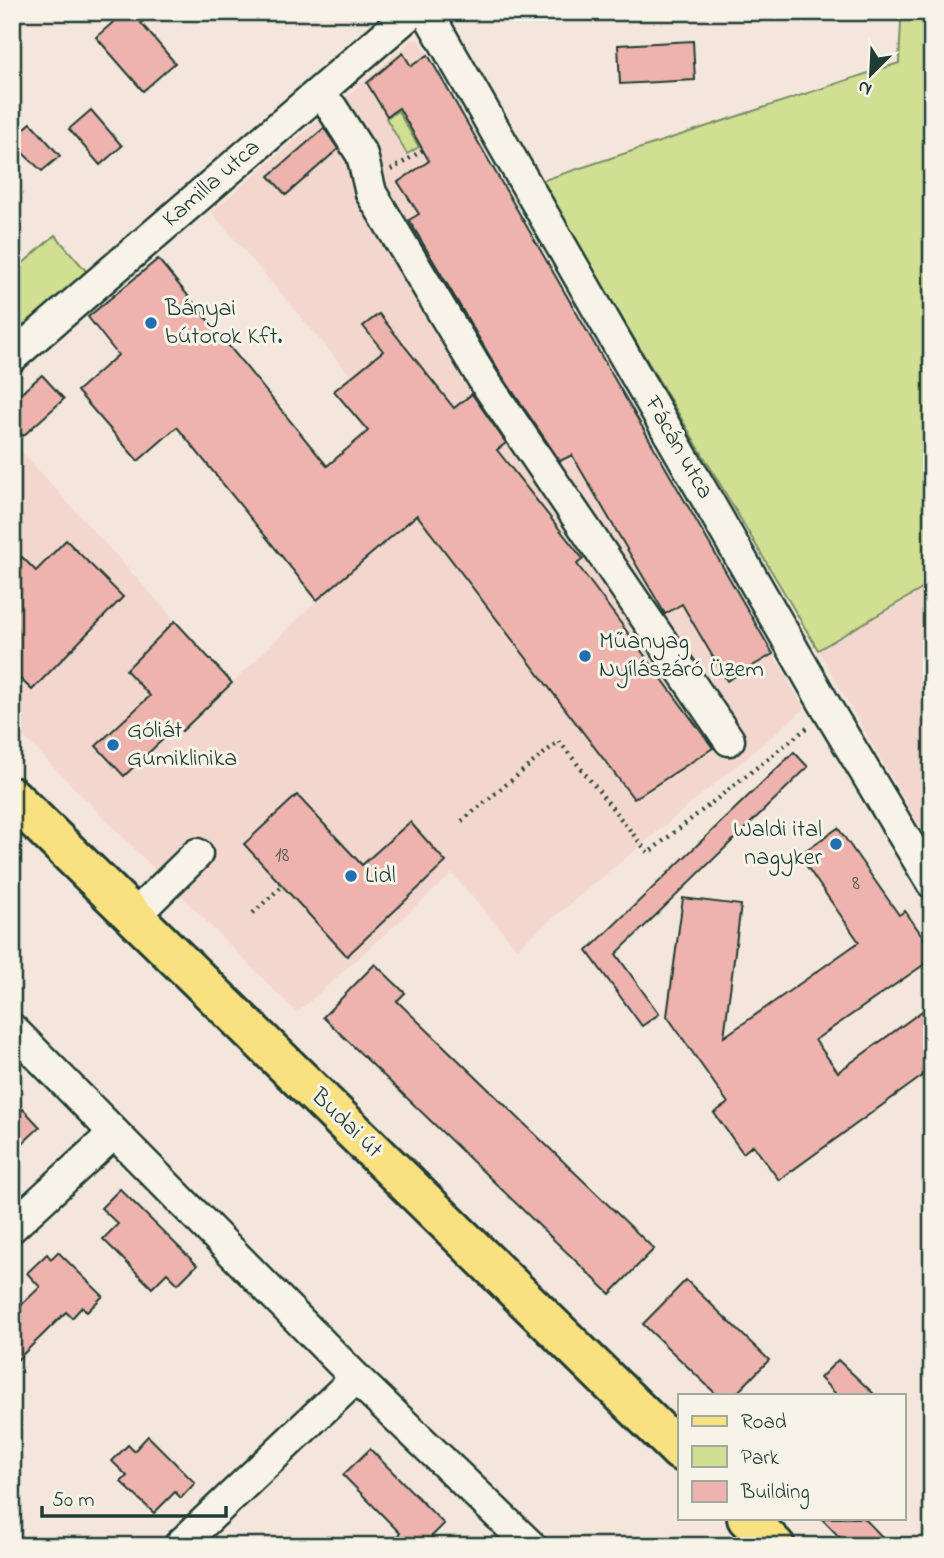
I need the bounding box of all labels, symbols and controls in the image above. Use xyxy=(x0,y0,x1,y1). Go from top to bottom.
north arrow xyxy=(836,38,906,108)
text: N xyxy=(854,72,876,102)
street label: Kamilla utca xyxy=(155,131,269,237)
place label: Bányai bútorok Kft. xyxy=(164,292,282,355)
marker: Bányai bútorok Kft. xyxy=(143,315,159,331)
street label: Fácán utca xyxy=(634,389,722,506)
place label: Műanyag Nyílászáró Üzem xyxy=(599,625,764,689)
marker: Műanyag Nyílászáró Üzem xyxy=(577,648,593,664)
place label: Góliát Gumiklinika xyxy=(127,714,237,777)
marker: Góliát Gumiklinika xyxy=(105,737,121,753)
place label: Waldi ital nagyker xyxy=(733,813,823,877)
marker: Waldi ital nagyker xyxy=(828,836,844,852)
house number: 18 xyxy=(275,841,289,871)
place label: Lidl xyxy=(365,859,396,894)
marker: Lidl xyxy=(343,868,359,884)
house number: 8 xyxy=(852,869,860,899)
street label: Budai út xyxy=(301,1080,390,1167)
legend xyxy=(678,1394,906,1520)
text: Road xyxy=(741,1408,787,1438)
text: Park xyxy=(741,1444,780,1474)
scale bar xyxy=(42,1474,226,1518)
text: Building xyxy=(740,1478,810,1510)
text: 50 m xyxy=(52,1486,95,1516)

